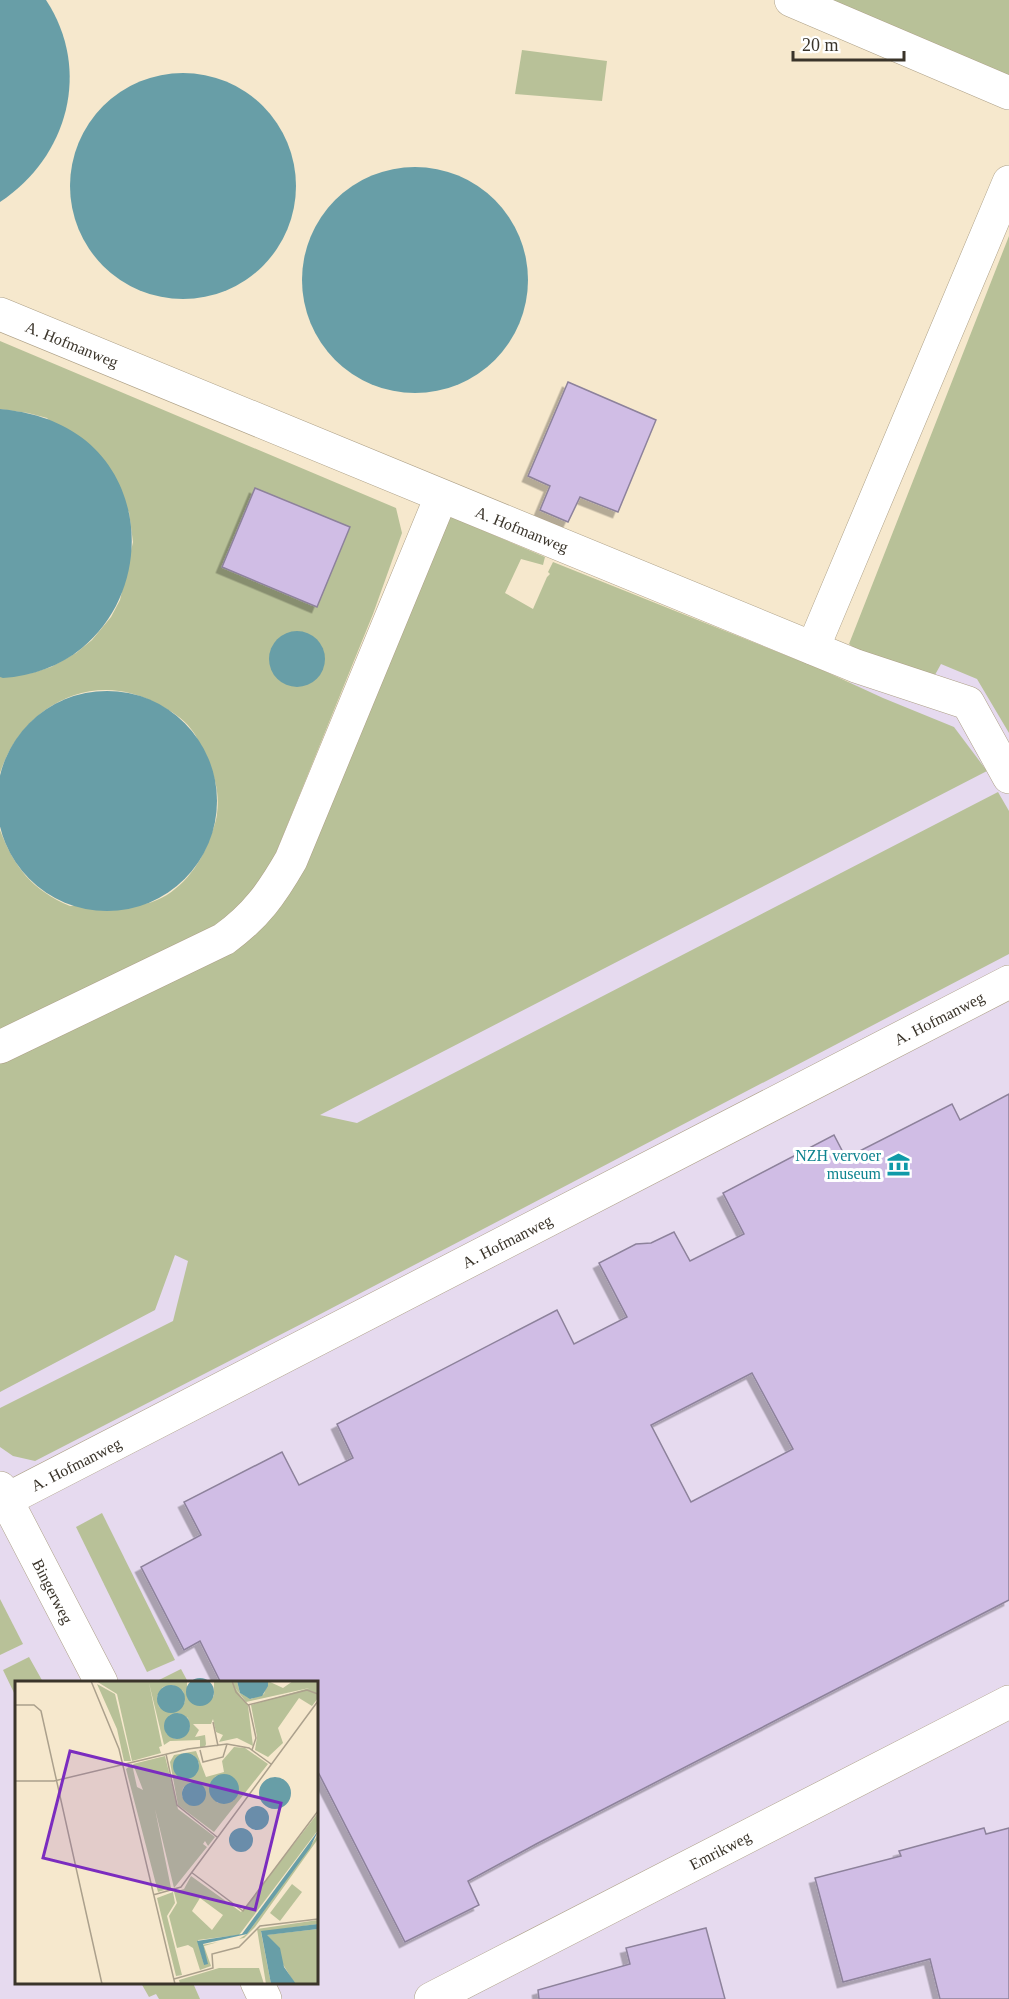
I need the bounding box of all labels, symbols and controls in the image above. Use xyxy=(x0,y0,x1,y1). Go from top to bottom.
scale bar xyxy=(793,24,904,62)
text: 20 m xyxy=(802,35,839,55)
street label: A. Hofmanweg xyxy=(23,318,121,372)
street label: A. Hofmanweg xyxy=(473,503,571,557)
street label: A. Hofmanweg xyxy=(891,988,987,1049)
place label: NZH vervoer museum xyxy=(795,1147,882,1182)
museum icon: NZH vervoer museum xyxy=(886,1151,912,1177)
street label: A. Hofmanweg xyxy=(459,1211,555,1272)
street label: A. Hofmanweg xyxy=(28,1434,124,1495)
street label: Bingerweg xyxy=(28,1556,76,1627)
inset map xyxy=(15,1681,318,1984)
street label: Emrikweg xyxy=(687,1828,754,1874)

